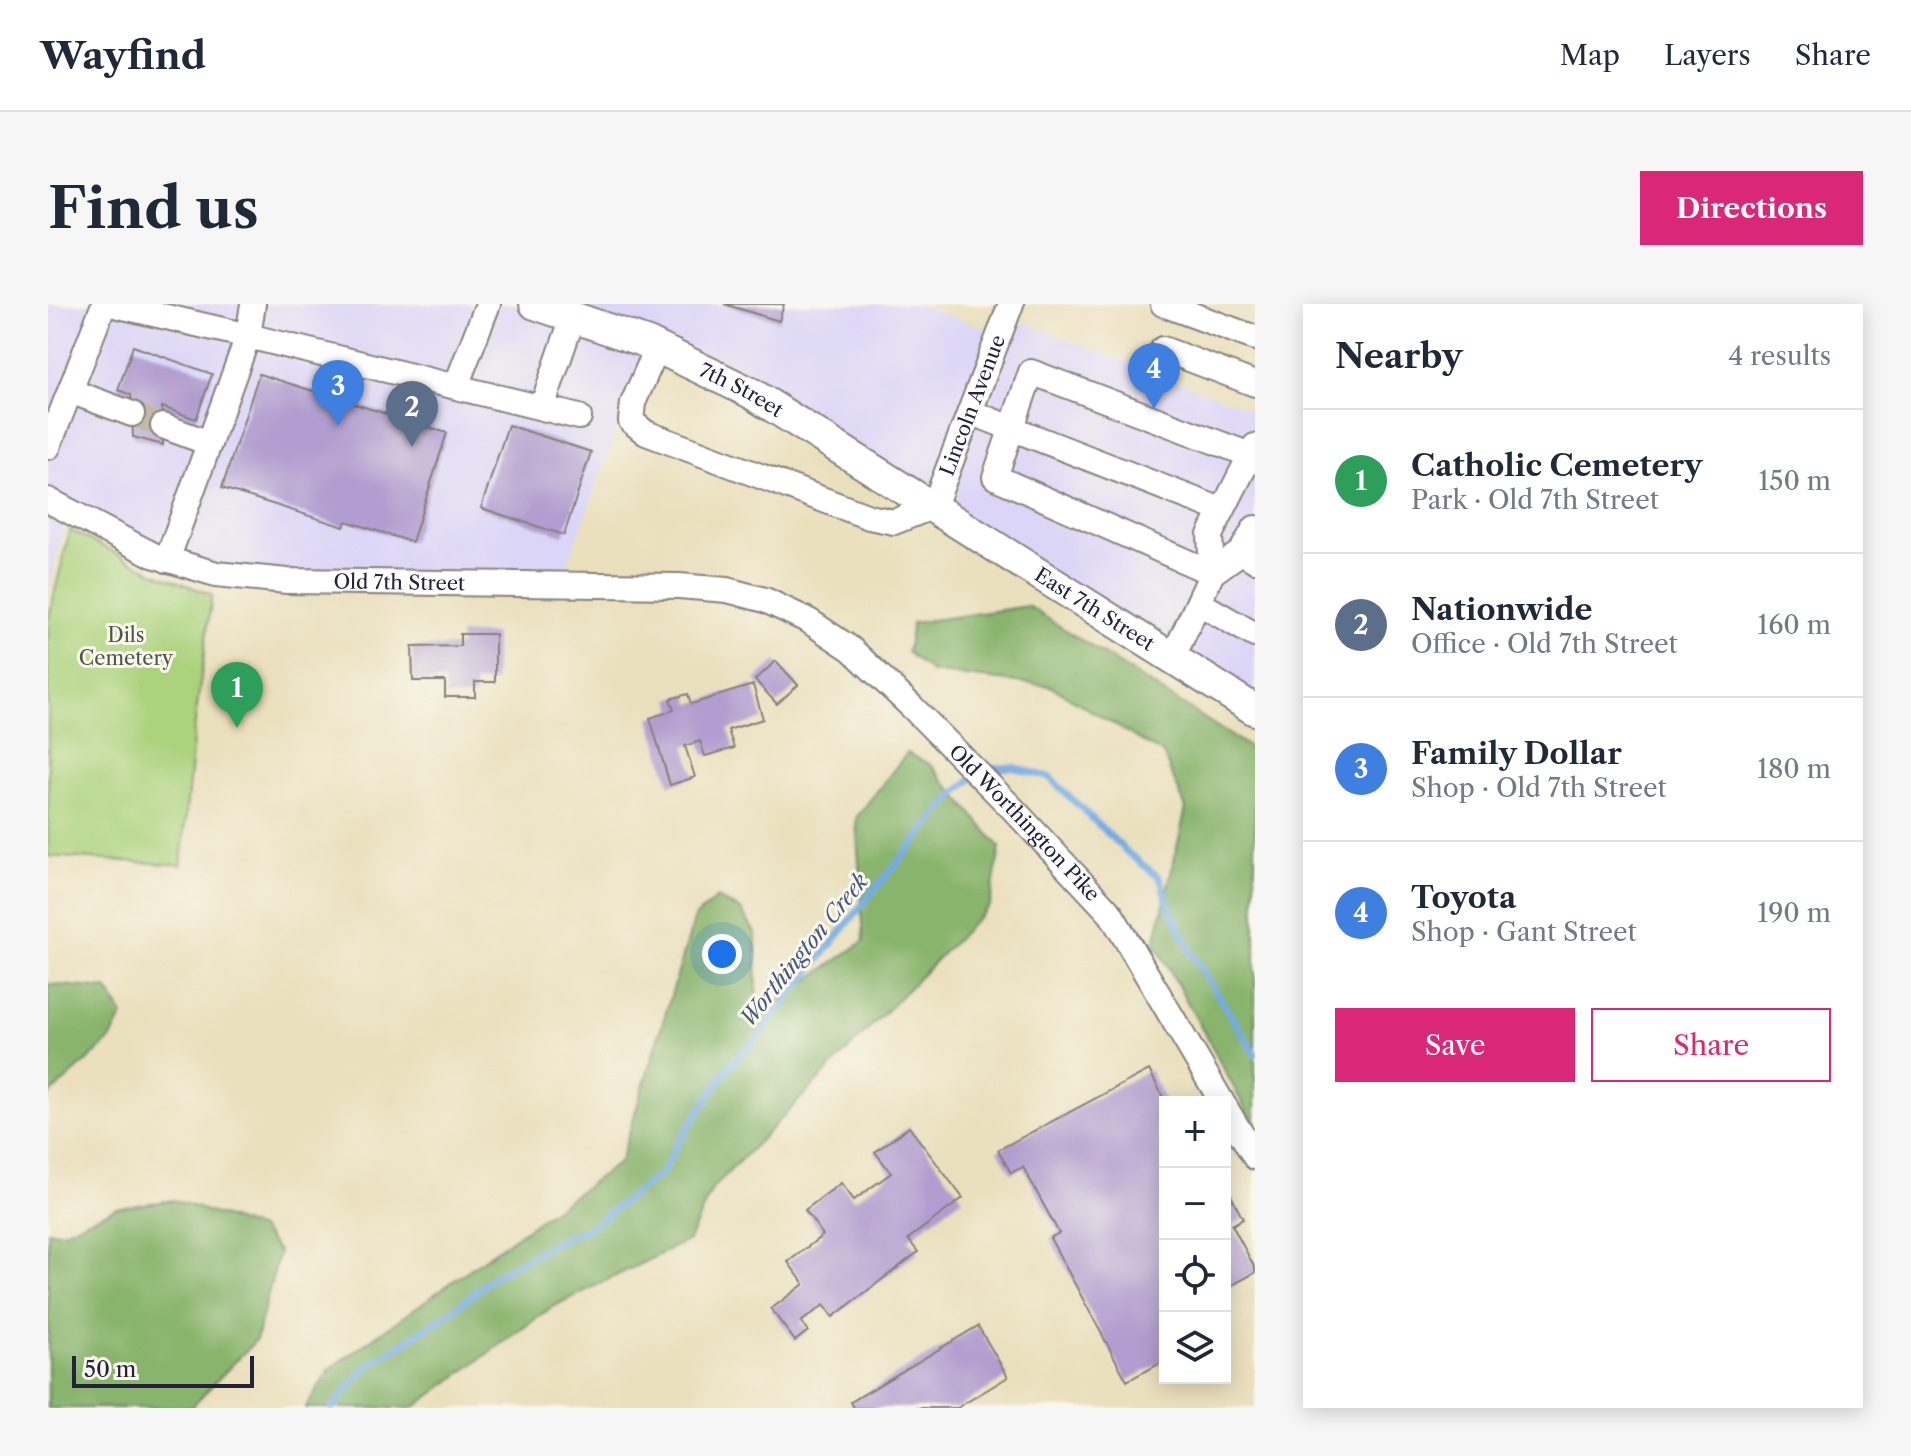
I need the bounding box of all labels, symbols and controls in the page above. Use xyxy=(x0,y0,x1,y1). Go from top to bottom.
text: Wayfind xyxy=(40,32,206,79)
text: Map xyxy=(1560,38,1620,72)
text: Layers xyxy=(1664,38,1751,72)
text: Share xyxy=(1795,38,1871,72)
button: Directions xyxy=(1640,171,1863,245)
text: Find us xyxy=(48,174,259,243)
street label: Lincoln Avenue xyxy=(935,332,1010,479)
text: Nearby xyxy=(1335,335,1463,377)
text: 4 results xyxy=(1728,340,1831,372)
pin: 4 xyxy=(1128,343,1180,409)
street label: 7th Street xyxy=(696,358,788,422)
pin: 3 xyxy=(312,360,364,426)
pin: 2 xyxy=(386,381,438,447)
text: Catholic Cemetery xyxy=(1411,447,1702,484)
text: 1 xyxy=(1355,465,1367,497)
text: 150 m xyxy=(1758,465,1831,497)
text: Park · Old 7th Street xyxy=(1411,484,1659,516)
street label: East 7th Street xyxy=(1030,563,1159,656)
street label: Old 7th Street xyxy=(333,570,465,595)
text: Nationwide xyxy=(1411,591,1592,628)
text: 2 xyxy=(1353,609,1369,641)
text: 160 m xyxy=(1757,609,1831,641)
park label: Dils Cemetery xyxy=(79,623,174,670)
text: Office · Old 7th Street xyxy=(1411,628,1678,660)
pin: 1 xyxy=(211,662,263,728)
text: Family Dollar xyxy=(1411,735,1622,772)
street label: Old Worthington Pike xyxy=(944,740,1105,906)
text: 3 xyxy=(1354,753,1368,785)
text: 180 m xyxy=(1757,753,1831,785)
text: Shop · Old 7th Street xyxy=(1411,772,1667,804)
water label: Worthington Creek xyxy=(734,868,874,1032)
text: Toyota xyxy=(1411,879,1516,916)
text: 4 xyxy=(1353,897,1369,929)
text: 190 m xyxy=(1757,897,1831,929)
text: Shop · Gant Street xyxy=(1411,916,1637,948)
your location xyxy=(702,934,742,974)
button: Save xyxy=(1335,1008,1575,1082)
button: Share xyxy=(1591,1008,1831,1082)
map controls xyxy=(1159,1096,1231,1384)
button: + xyxy=(1159,1096,1231,1168)
button: − xyxy=(1159,1168,1231,1240)
button: locate xyxy=(1159,1240,1231,1312)
button: layers xyxy=(1159,1312,1231,1384)
scale bar xyxy=(72,1352,254,1388)
text: 50 m xyxy=(84,1356,136,1383)

